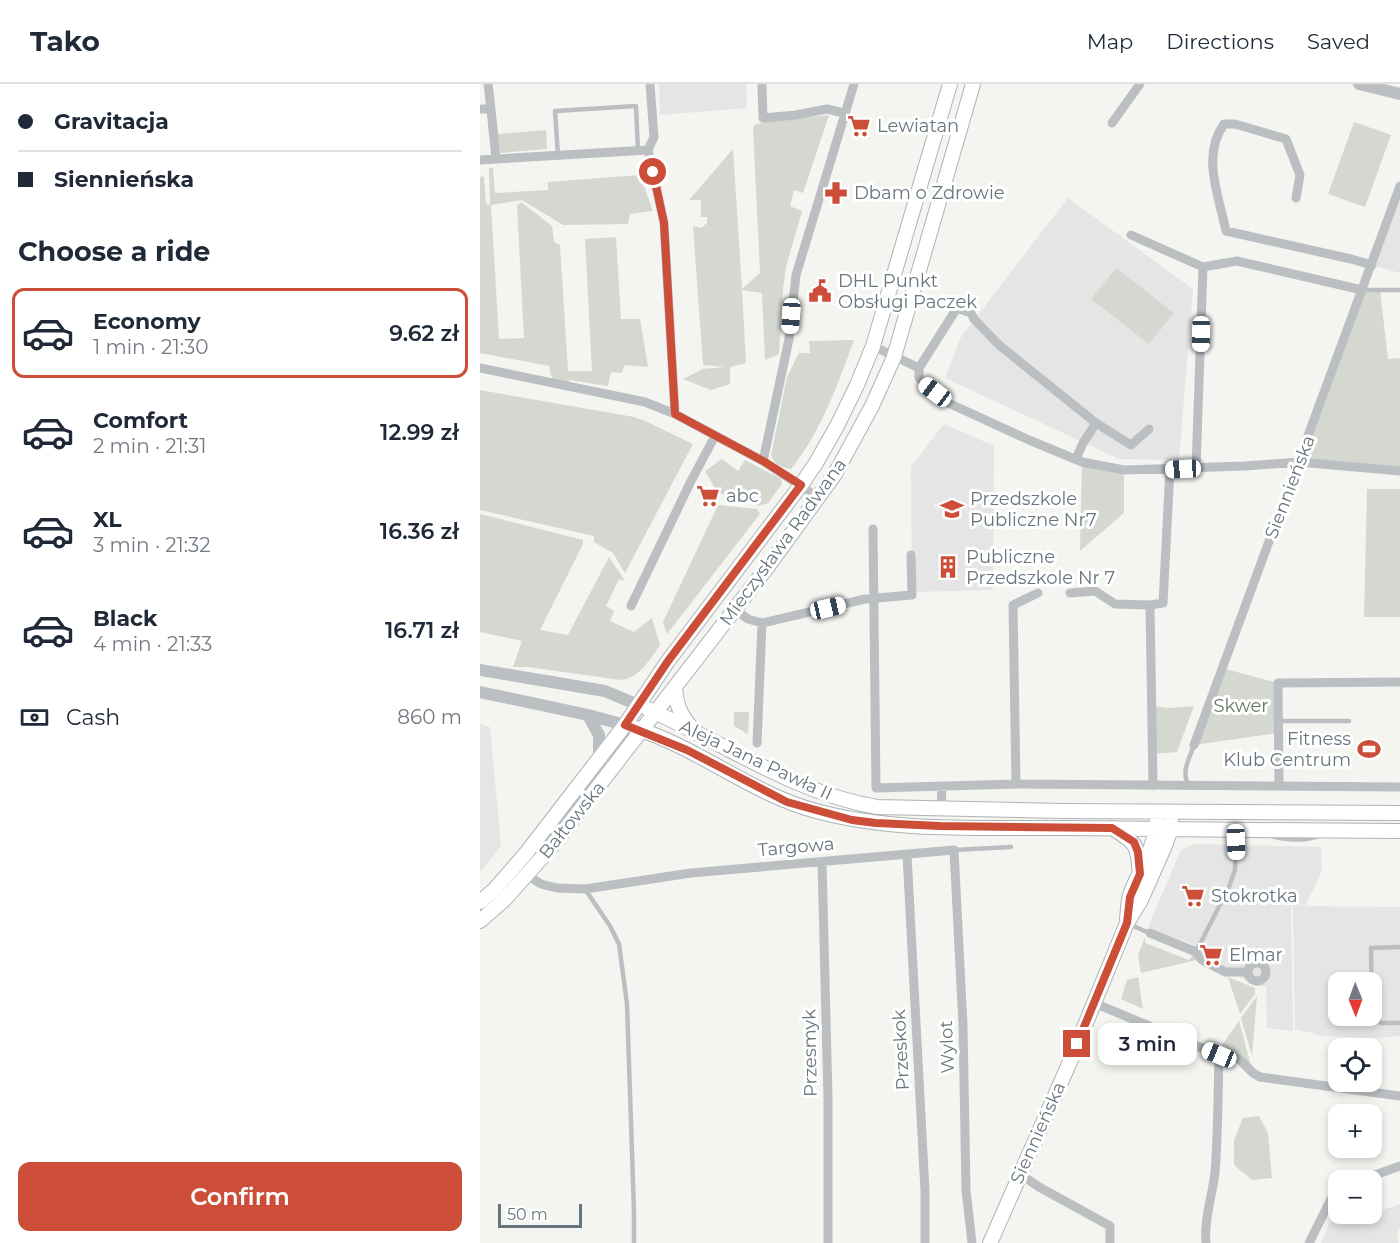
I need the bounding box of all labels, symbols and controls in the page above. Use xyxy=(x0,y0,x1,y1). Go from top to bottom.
text: Tako xyxy=(30,24,100,58)
text: Map xyxy=(1087,29,1133,54)
text: Directions xyxy=(1166,29,1274,54)
text: Saved xyxy=(1307,29,1370,54)
text: Gravitacja xyxy=(54,108,169,135)
supermarket icon: Lewiatan xyxy=(846,113,872,139)
place label: Lewiatan xyxy=(877,115,959,137)
route start xyxy=(639,158,666,185)
text: Siennieńska xyxy=(54,166,194,193)
pharmacy icon: Dbam o Zdrowie xyxy=(823,180,849,206)
place label: Dbam o Zdrowie xyxy=(854,182,1005,204)
text: Choose a ride xyxy=(18,235,210,268)
place label: DHL Punkt Obsługi Paczek xyxy=(838,270,977,313)
public building icon: DHL Punkt Obsługi Paczek xyxy=(807,278,833,304)
car xyxy=(781,297,801,335)
icon: car xyxy=(21,306,75,360)
text: Economy xyxy=(93,308,201,335)
car xyxy=(1192,316,1210,352)
text: 9.62 zł xyxy=(389,320,459,347)
text: 1 min · 21:30 xyxy=(93,335,208,359)
car xyxy=(915,374,955,410)
icon: car xyxy=(21,405,75,459)
text: Comfort xyxy=(93,407,188,434)
text: 12.99 zł xyxy=(380,419,459,446)
street label: Siennieńska xyxy=(1260,432,1320,542)
text: 2 min · 21:31 xyxy=(93,434,207,458)
street label: Mieczysława Radwana xyxy=(715,454,851,630)
car xyxy=(1165,459,1201,479)
supermarket icon: abc xyxy=(695,483,721,509)
place label: abc xyxy=(726,485,759,507)
place label: Przedszkole Publiczne Nr7 xyxy=(970,488,1097,531)
school or university icon: Przedszkole Publiczne Nr7 xyxy=(939,496,965,522)
icon: car xyxy=(21,504,75,558)
text: XL xyxy=(93,506,122,533)
text: 16.36 zł xyxy=(380,518,459,545)
text: 3 min · 21:32 xyxy=(93,533,211,557)
place label: Publiczne Przedszkole Nr 7 xyxy=(966,546,1115,589)
building icon: Publiczne Przedszkole Nr 7 xyxy=(935,554,961,580)
car xyxy=(808,595,848,621)
icon: car xyxy=(21,603,75,657)
text: Black xyxy=(93,605,157,632)
text: 16.71 zł xyxy=(385,617,459,644)
text: 4 min · 21:33 xyxy=(93,632,212,656)
park label: Skwer xyxy=(1214,695,1269,717)
icon: cash xyxy=(18,701,51,734)
text: Cash xyxy=(66,704,120,731)
text: 860 m xyxy=(397,705,462,729)
street label: Aleja Jana Pawła II xyxy=(676,715,836,805)
place label: Fitness Klub Centrum xyxy=(1223,728,1351,771)
sports icon: Fitness Klub Centrum xyxy=(1356,736,1382,762)
street label: Bałtowska xyxy=(534,777,610,863)
car xyxy=(1226,824,1246,860)
street label: Targowa xyxy=(757,833,835,861)
supermarket icon: Stokrotka xyxy=(1180,883,1206,909)
place label: Stokrotka xyxy=(1211,885,1298,907)
supermarket icon: Elmar xyxy=(1198,942,1224,968)
place label: Elmar xyxy=(1229,944,1283,966)
north arrow xyxy=(1328,972,1382,1026)
map controls xyxy=(1328,972,1382,1224)
street label: Przesmyk xyxy=(798,1009,822,1097)
street label: Przeskok xyxy=(888,1009,914,1091)
street label: Wylot xyxy=(935,1020,959,1074)
callout: 3 min xyxy=(1098,1023,1197,1065)
route end xyxy=(1063,1030,1090,1057)
text: 3 min xyxy=(1119,1032,1176,1056)
button: locate xyxy=(1328,1038,1382,1092)
car xyxy=(1199,1040,1239,1070)
street label: Siennieńska xyxy=(1006,1079,1070,1187)
button: + xyxy=(1328,1104,1382,1158)
button: Confirm xyxy=(18,1162,462,1231)
button: − xyxy=(1328,1170,1382,1224)
scale bar xyxy=(498,1201,582,1228)
text: 50 m xyxy=(507,1205,548,1224)

